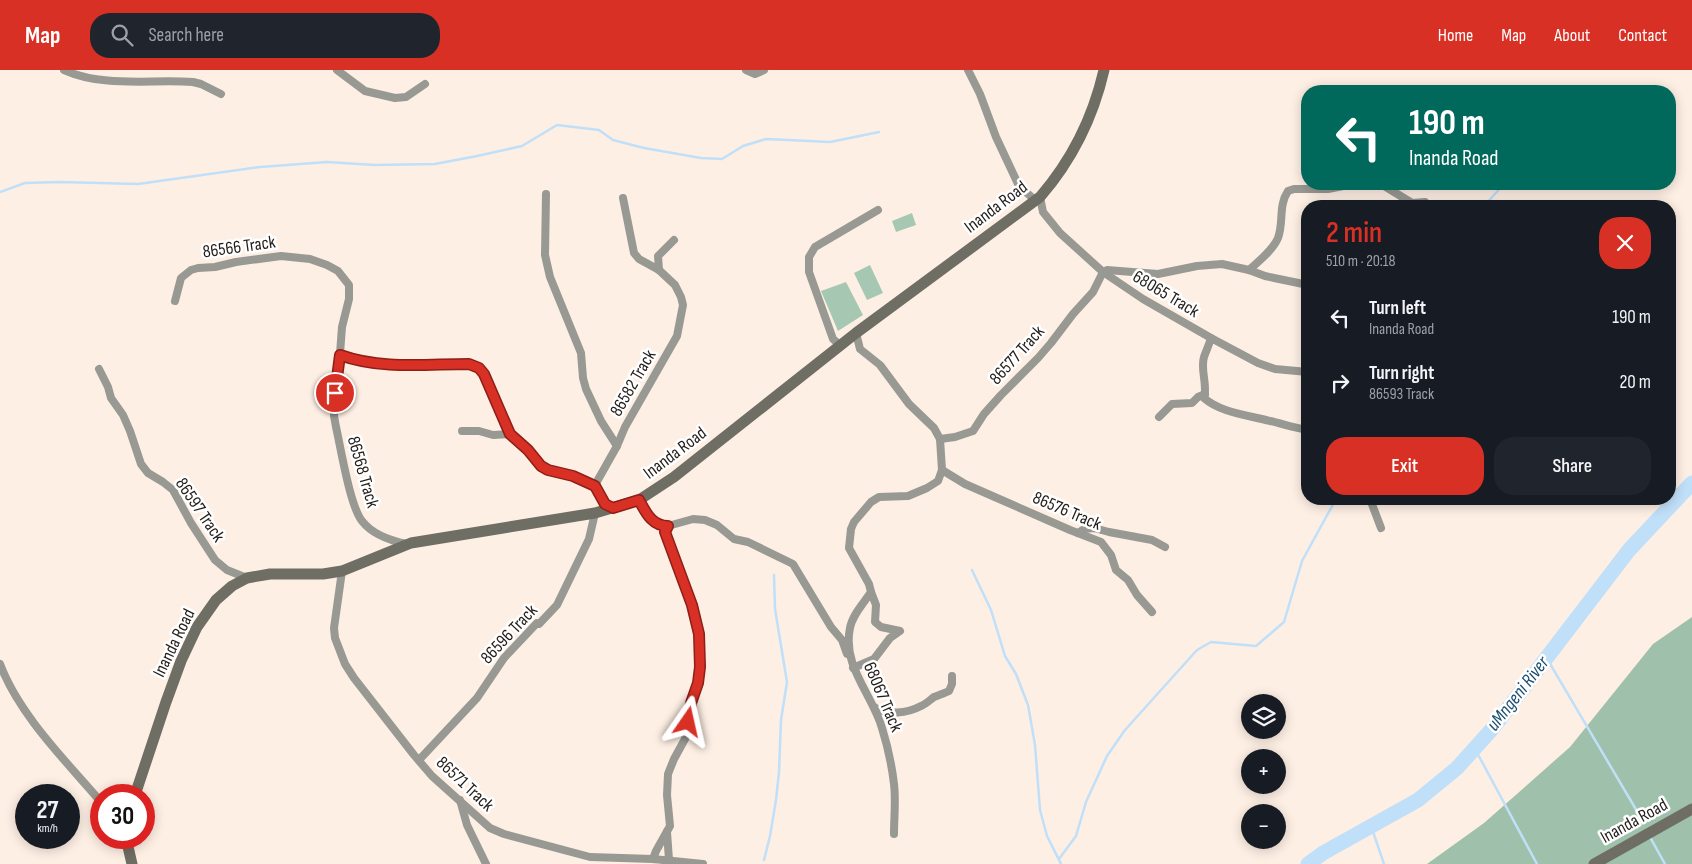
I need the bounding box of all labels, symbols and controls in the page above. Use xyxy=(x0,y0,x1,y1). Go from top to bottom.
search box xyxy=(90,13,440,58)
text: Map xyxy=(25,21,60,50)
icon: search xyxy=(108,21,136,49)
text: Search here xyxy=(148,24,224,47)
text: Home xyxy=(1438,25,1473,46)
text: Map xyxy=(1501,25,1526,46)
text: About xyxy=(1554,25,1590,46)
text: Contact xyxy=(1618,25,1667,46)
text: 190 m xyxy=(1409,102,1485,145)
icon: left xyxy=(1326,105,1391,170)
text: Inanda Road xyxy=(1409,145,1499,172)
street label: Inanda Road xyxy=(960,177,1032,237)
text: 2 min xyxy=(1326,215,1382,251)
button: close xyxy=(1599,217,1651,269)
street label: 86566 Track xyxy=(201,231,277,263)
text: 510 m · 20:18 xyxy=(1326,252,1395,271)
street label: 68065 Track xyxy=(1129,266,1203,322)
text: Turn left xyxy=(1369,297,1426,320)
icon: left xyxy=(1326,304,1354,332)
text: 190 m xyxy=(1612,306,1651,329)
text: Inanda Road xyxy=(1369,320,1434,339)
street label: 86577 Track xyxy=(985,321,1049,389)
street label: 86582 Track xyxy=(606,346,660,420)
text: Turn right xyxy=(1369,362,1434,385)
icon: right xyxy=(1326,369,1354,397)
text: 20 m xyxy=(1619,371,1651,394)
pin xyxy=(314,372,356,414)
icon: arrive xyxy=(321,379,349,407)
text: 86593 Track xyxy=(1369,385,1434,404)
street label: Inanda Road xyxy=(639,423,711,483)
street label: 86568 Track xyxy=(343,434,383,510)
button: Exit xyxy=(1326,437,1484,495)
button: Share xyxy=(1494,437,1651,495)
street label: 86597 Track xyxy=(171,474,229,546)
street label: 86576 Track xyxy=(1029,487,1105,535)
street label: 86596 Track xyxy=(476,600,542,668)
street label: Inanda Road xyxy=(149,605,199,681)
water label: uMngeni River xyxy=(1482,652,1555,736)
street label: 68067 Track xyxy=(859,659,907,735)
map controls xyxy=(1241,694,1286,849)
button: layers xyxy=(1241,694,1286,739)
position arrow xyxy=(661,695,713,747)
button: + xyxy=(1241,749,1286,794)
street label: 86571 Track xyxy=(432,752,498,816)
speed limit sign: 30 xyxy=(90,784,155,849)
street label: Inanda Road xyxy=(1597,794,1671,848)
text: 27 xyxy=(37,795,58,826)
button: − xyxy=(1241,804,1286,849)
text: km/h xyxy=(37,821,58,836)

